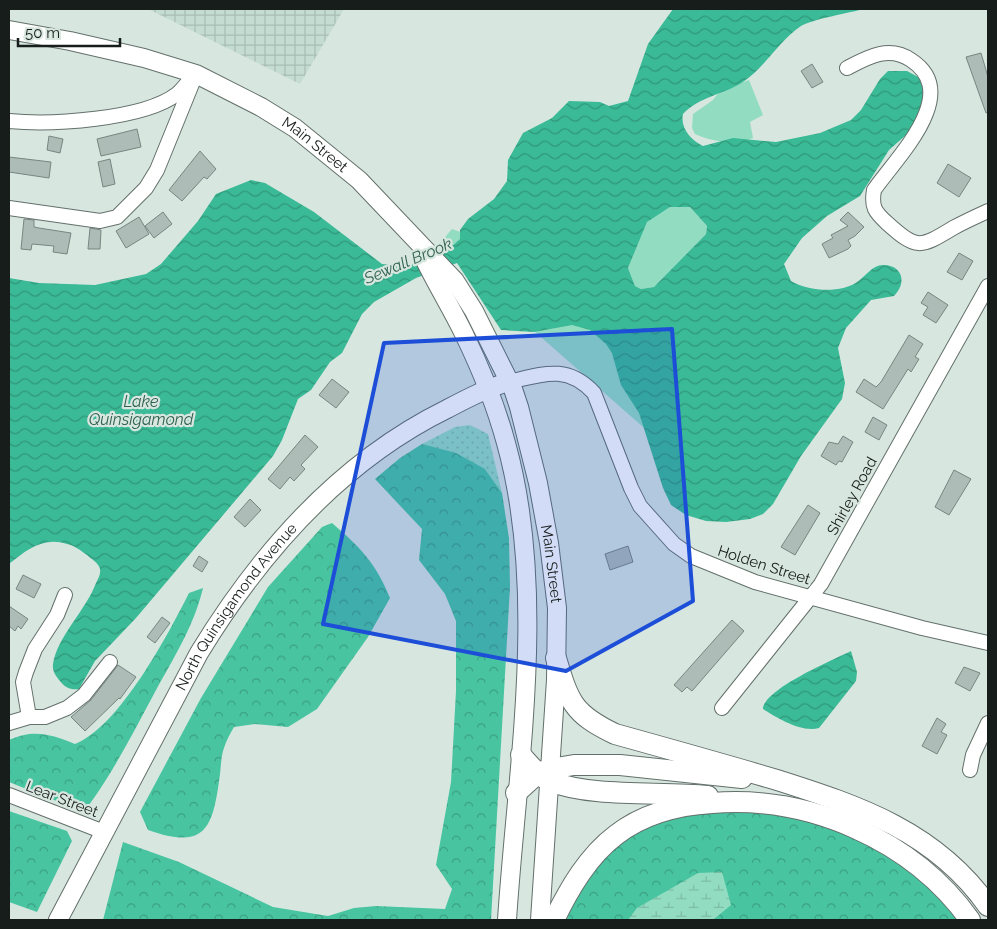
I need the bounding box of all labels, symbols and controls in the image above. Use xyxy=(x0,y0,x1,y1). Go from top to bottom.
scale bar xyxy=(18,15,120,47)
text: 50 m xyxy=(25,24,60,42)
street label: Main Street xyxy=(279,113,351,176)
water label: Sewall Brook xyxy=(360,234,455,288)
water label: Lake Quinsigamond xyxy=(89,392,194,429)
street label: Shirley Road xyxy=(823,454,881,538)
street label: North Quinsigamond Avenue xyxy=(172,519,301,694)
street label: Main Street xyxy=(537,523,565,604)
street label: Holden Street xyxy=(715,542,813,588)
street label: Lear Street xyxy=(23,777,101,821)

